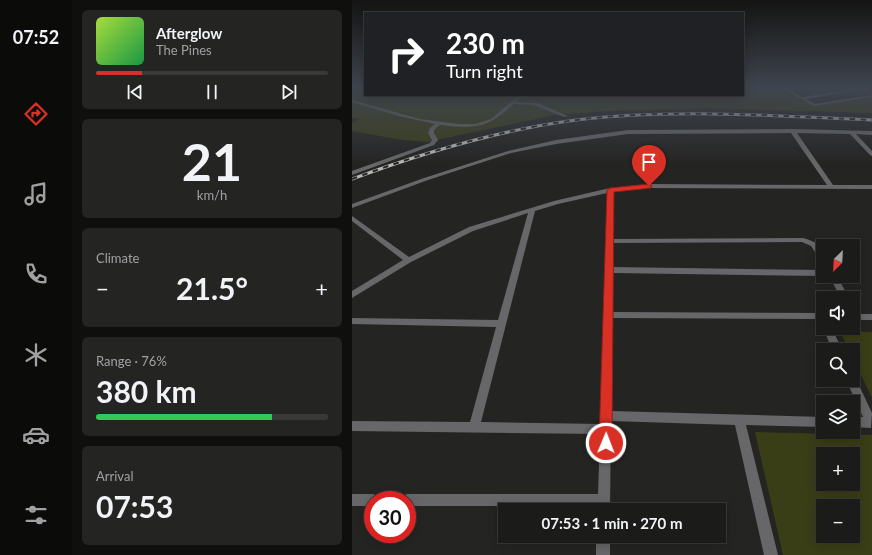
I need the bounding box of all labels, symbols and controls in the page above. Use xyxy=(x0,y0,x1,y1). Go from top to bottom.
text: Afterglow xyxy=(156,24,222,42)
text: 07:52 xyxy=(13,26,59,48)
text: 230 m xyxy=(446,26,525,60)
icon: right xyxy=(380,28,432,80)
text: The Pines xyxy=(156,42,212,58)
text: Turn right xyxy=(446,60,523,82)
icon: previous xyxy=(124,81,146,103)
icon: pause xyxy=(201,81,223,103)
icon: next xyxy=(278,81,300,103)
icon: directions xyxy=(22,100,50,128)
text: 21 xyxy=(182,130,242,192)
pin xyxy=(632,145,666,186)
icon: arrive xyxy=(638,151,660,173)
icon: music xyxy=(22,180,50,208)
text: km/h xyxy=(197,187,227,203)
north arrow xyxy=(816,239,860,283)
map controls xyxy=(816,239,860,543)
text: Climate xyxy=(96,250,139,266)
icon: phone xyxy=(22,260,50,288)
text: 21.5° xyxy=(176,270,248,306)
text: − xyxy=(96,275,109,302)
text: + xyxy=(315,275,328,302)
button: sound xyxy=(816,291,860,335)
icon: climate xyxy=(22,341,50,369)
button: search xyxy=(816,343,860,387)
text: Range · 76% xyxy=(96,353,167,369)
text: 380 km xyxy=(96,373,197,409)
button: layers xyxy=(816,395,860,439)
icon: car xyxy=(22,421,50,449)
position arrow xyxy=(585,422,627,464)
button: + xyxy=(816,447,860,491)
text: Arrival xyxy=(96,468,133,484)
text: 07:53 xyxy=(96,488,173,524)
speed limit sign: 30 xyxy=(364,491,416,543)
button: − xyxy=(816,499,860,543)
icon: filters xyxy=(22,501,50,529)
text: 07:53 · 1 min · 270 m xyxy=(542,514,682,532)

